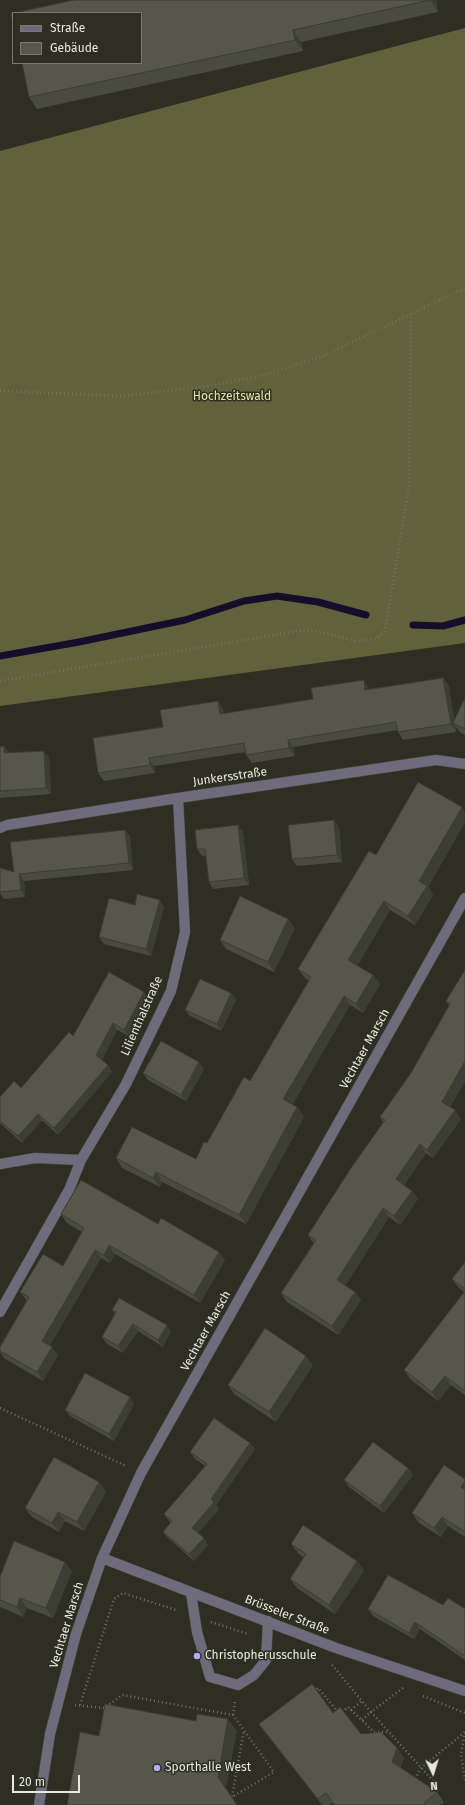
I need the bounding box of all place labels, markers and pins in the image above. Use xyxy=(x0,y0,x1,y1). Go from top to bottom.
place label: Christopherusschule xyxy=(205,1649,317,1663)
marker: Christopherusschule xyxy=(192,1651,202,1661)
place label: Sporthalle West xyxy=(165,1761,251,1775)
marker: Sporthalle West xyxy=(152,1763,162,1773)

